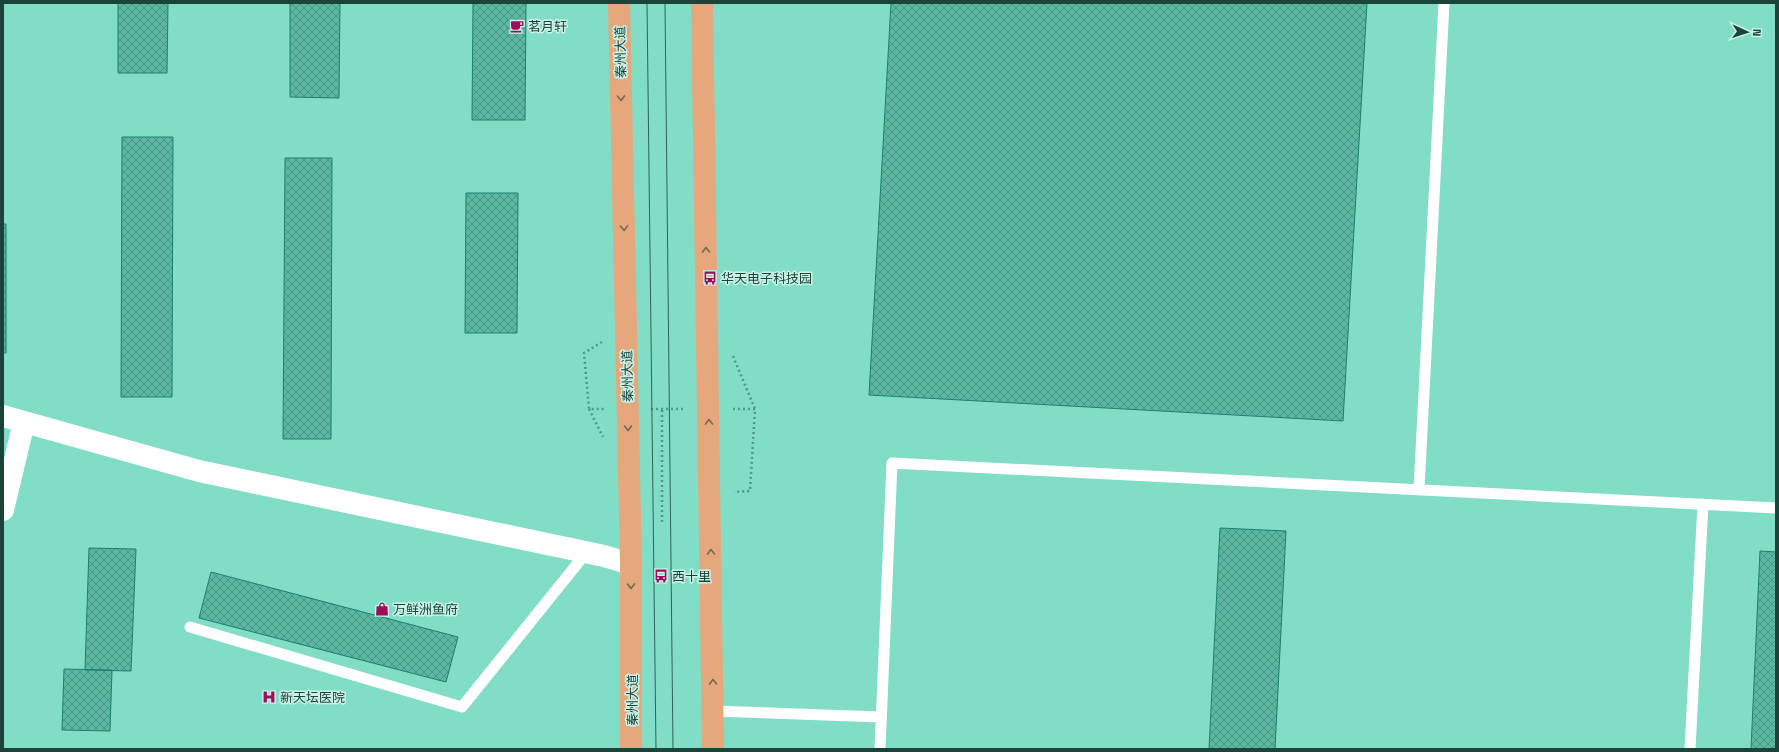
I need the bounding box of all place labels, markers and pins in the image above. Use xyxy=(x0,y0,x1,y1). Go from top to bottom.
cafe icon: 茗月轩 xyxy=(509,18,525,34)
place label: 茗月轩 xyxy=(528,18,567,35)
bus stop icon: 华天电子科技园 xyxy=(702,270,718,286)
place label: 华天电子科技园 xyxy=(721,270,812,287)
bus stop icon: 西十里 xyxy=(653,568,669,584)
place label: 西十里 xyxy=(672,568,711,585)
shop icon: 万鲜洲鱼府 xyxy=(374,601,390,617)
place label: 万鲜洲鱼府 xyxy=(393,601,458,618)
hospital icon: 新天坛医院 xyxy=(261,689,277,705)
place label: 新天坛医院 xyxy=(280,689,345,706)

